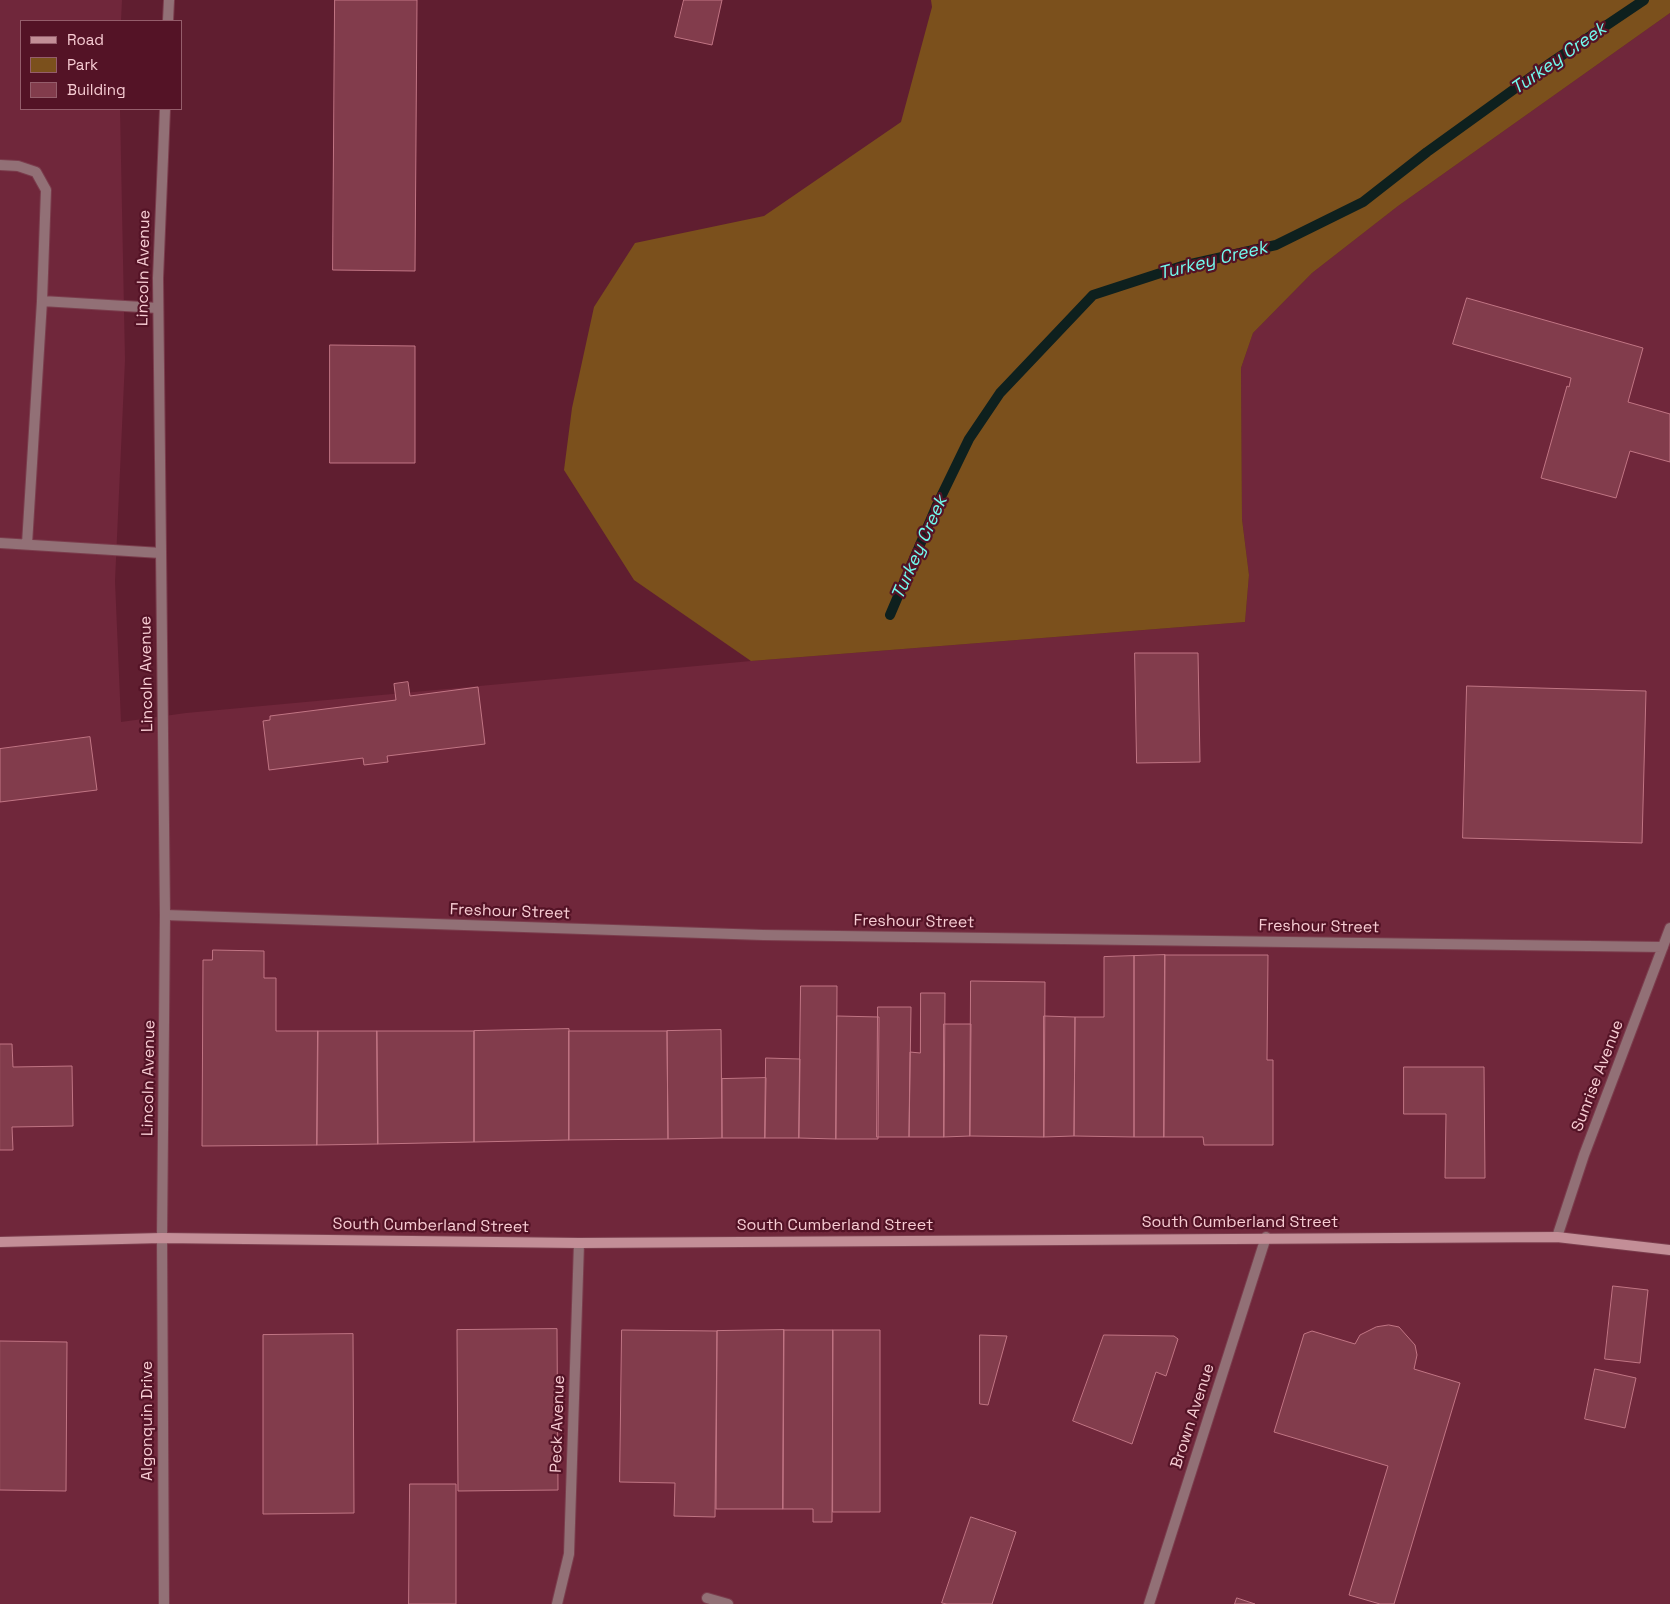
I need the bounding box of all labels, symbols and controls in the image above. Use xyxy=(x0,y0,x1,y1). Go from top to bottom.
water label: Turkey Creek xyxy=(1507,18,1611,100)
legend xyxy=(20,20,182,110)
text: Road xyxy=(67,30,104,49)
text: Park xyxy=(67,55,98,74)
text: Building xyxy=(67,80,126,99)
street label: Lincoln Avenue xyxy=(133,210,155,326)
water label: Turkey Creek xyxy=(1156,237,1270,285)
water label: Turkey Creek xyxy=(887,493,953,603)
street label: Lincoln Avenue xyxy=(136,616,158,732)
street label: Freshour Street xyxy=(449,900,571,924)
street label: Freshour Street xyxy=(853,911,975,933)
street label: Freshour Street xyxy=(1258,916,1380,938)
street label: Sunrise Avenue xyxy=(1568,1018,1628,1134)
street label: Lincoln Avenue xyxy=(138,1020,160,1136)
street label: South Cumberland Street xyxy=(1142,1213,1338,1233)
street label: South Cumberland Street xyxy=(333,1215,529,1237)
street label: South Cumberland Street xyxy=(737,1216,933,1236)
street label: Algonquin Drive xyxy=(138,1361,158,1481)
street label: Brown Avenue xyxy=(1167,1361,1219,1471)
street label: Peck Avenue xyxy=(547,1375,569,1473)

